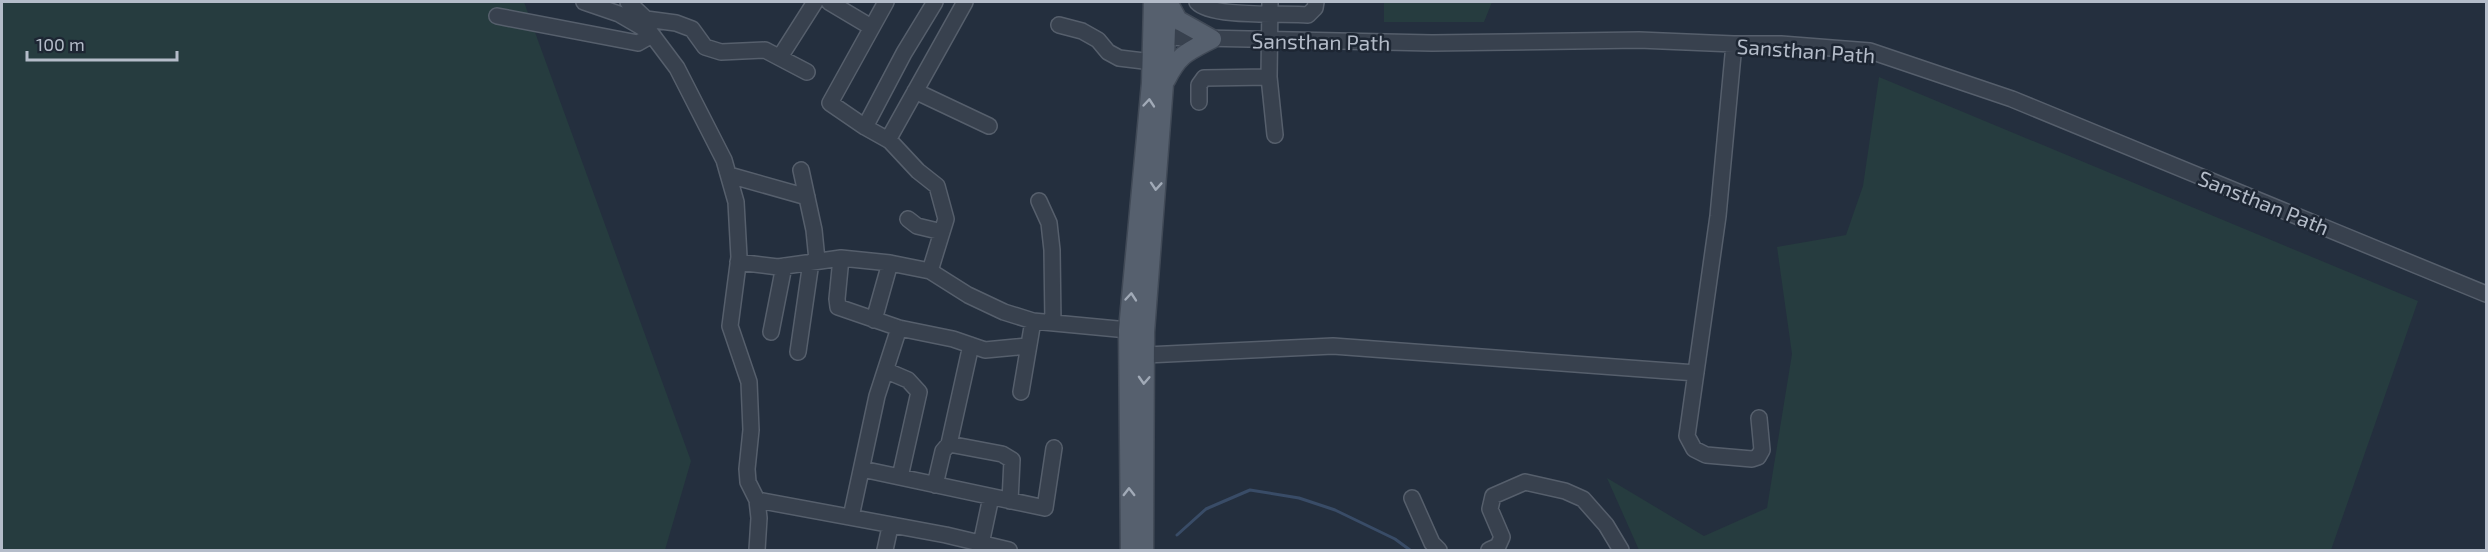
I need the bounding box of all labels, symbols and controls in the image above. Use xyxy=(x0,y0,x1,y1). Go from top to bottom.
scale bar xyxy=(27,24,177,62)
street label: Sansthan Path xyxy=(1251,27,1391,55)
text: 100 m xyxy=(36,33,85,55)
street label: Sansthan Path xyxy=(1736,33,1876,67)
one-way arrow xyxy=(1142,98,1155,107)
street label: Sansthan Path xyxy=(2195,164,2333,240)
one-way arrow xyxy=(1150,181,1163,190)
one-way arrow xyxy=(1124,293,1137,302)
one-way arrow xyxy=(1138,376,1151,385)
one-way arrow xyxy=(1123,488,1135,497)

